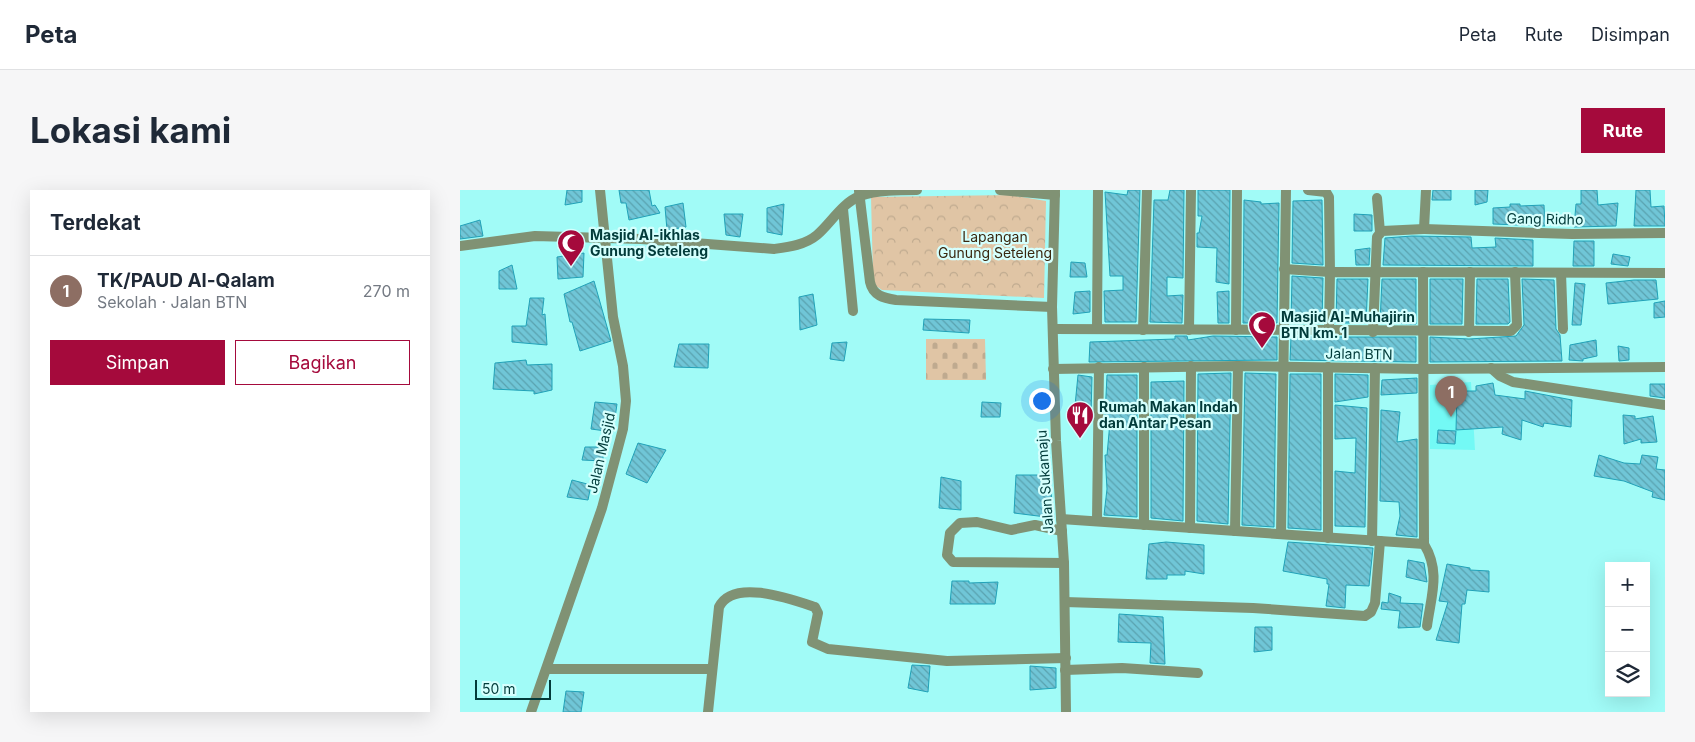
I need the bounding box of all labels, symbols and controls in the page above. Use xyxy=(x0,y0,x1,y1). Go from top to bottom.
text: Peta xyxy=(25,20,78,49)
text: Peta xyxy=(1459,24,1497,45)
text: Rute xyxy=(1525,24,1563,45)
text: Disimpan xyxy=(1591,24,1670,45)
button: Rute xyxy=(1581,108,1665,153)
text: Lokasi kami xyxy=(30,109,231,151)
street label: Gang Ridho xyxy=(1506,209,1584,228)
text: Terdekat xyxy=(50,210,141,235)
place label: Masjid Al-ikhlas Gunung Seteleng xyxy=(590,226,708,259)
mosque icon: Masjid Al-ikhlas Gunung Seteleng xyxy=(556,228,586,267)
park label: Lapangan Gunung Seteleng xyxy=(938,228,1052,261)
text: TK/PAUD Al-Qalam xyxy=(97,269,275,292)
text: 1 xyxy=(63,281,69,301)
text: 270 m xyxy=(363,281,410,301)
text: Sekolah · Jalan BTN xyxy=(97,292,247,312)
place label: Masjid Al-Muhajirin BTN km. 1 xyxy=(1281,308,1415,341)
mosque icon: Masjid Al-Muhajirin BTN km. 1 xyxy=(1247,310,1277,349)
button: Simpan xyxy=(50,340,225,385)
button: Bagikan xyxy=(235,340,410,385)
street label: Jalan BTN xyxy=(1325,344,1393,363)
pin: 1 xyxy=(1435,376,1467,417)
your location xyxy=(1029,388,1055,414)
place label: Rumah Makan Indah dan Antar Pesan xyxy=(1099,398,1238,431)
restaurant icon: Rumah Makan Indah dan Antar Pesan xyxy=(1065,400,1095,439)
street label: Jalan Masjid xyxy=(583,411,618,495)
street label: Jalan Sukamaju xyxy=(1032,430,1057,534)
map controls xyxy=(1605,562,1650,697)
button: + xyxy=(1605,562,1650,607)
button: − xyxy=(1605,607,1650,652)
button: layers xyxy=(1605,652,1650,697)
scale bar xyxy=(475,677,551,700)
text: 50 m xyxy=(482,680,516,697)

